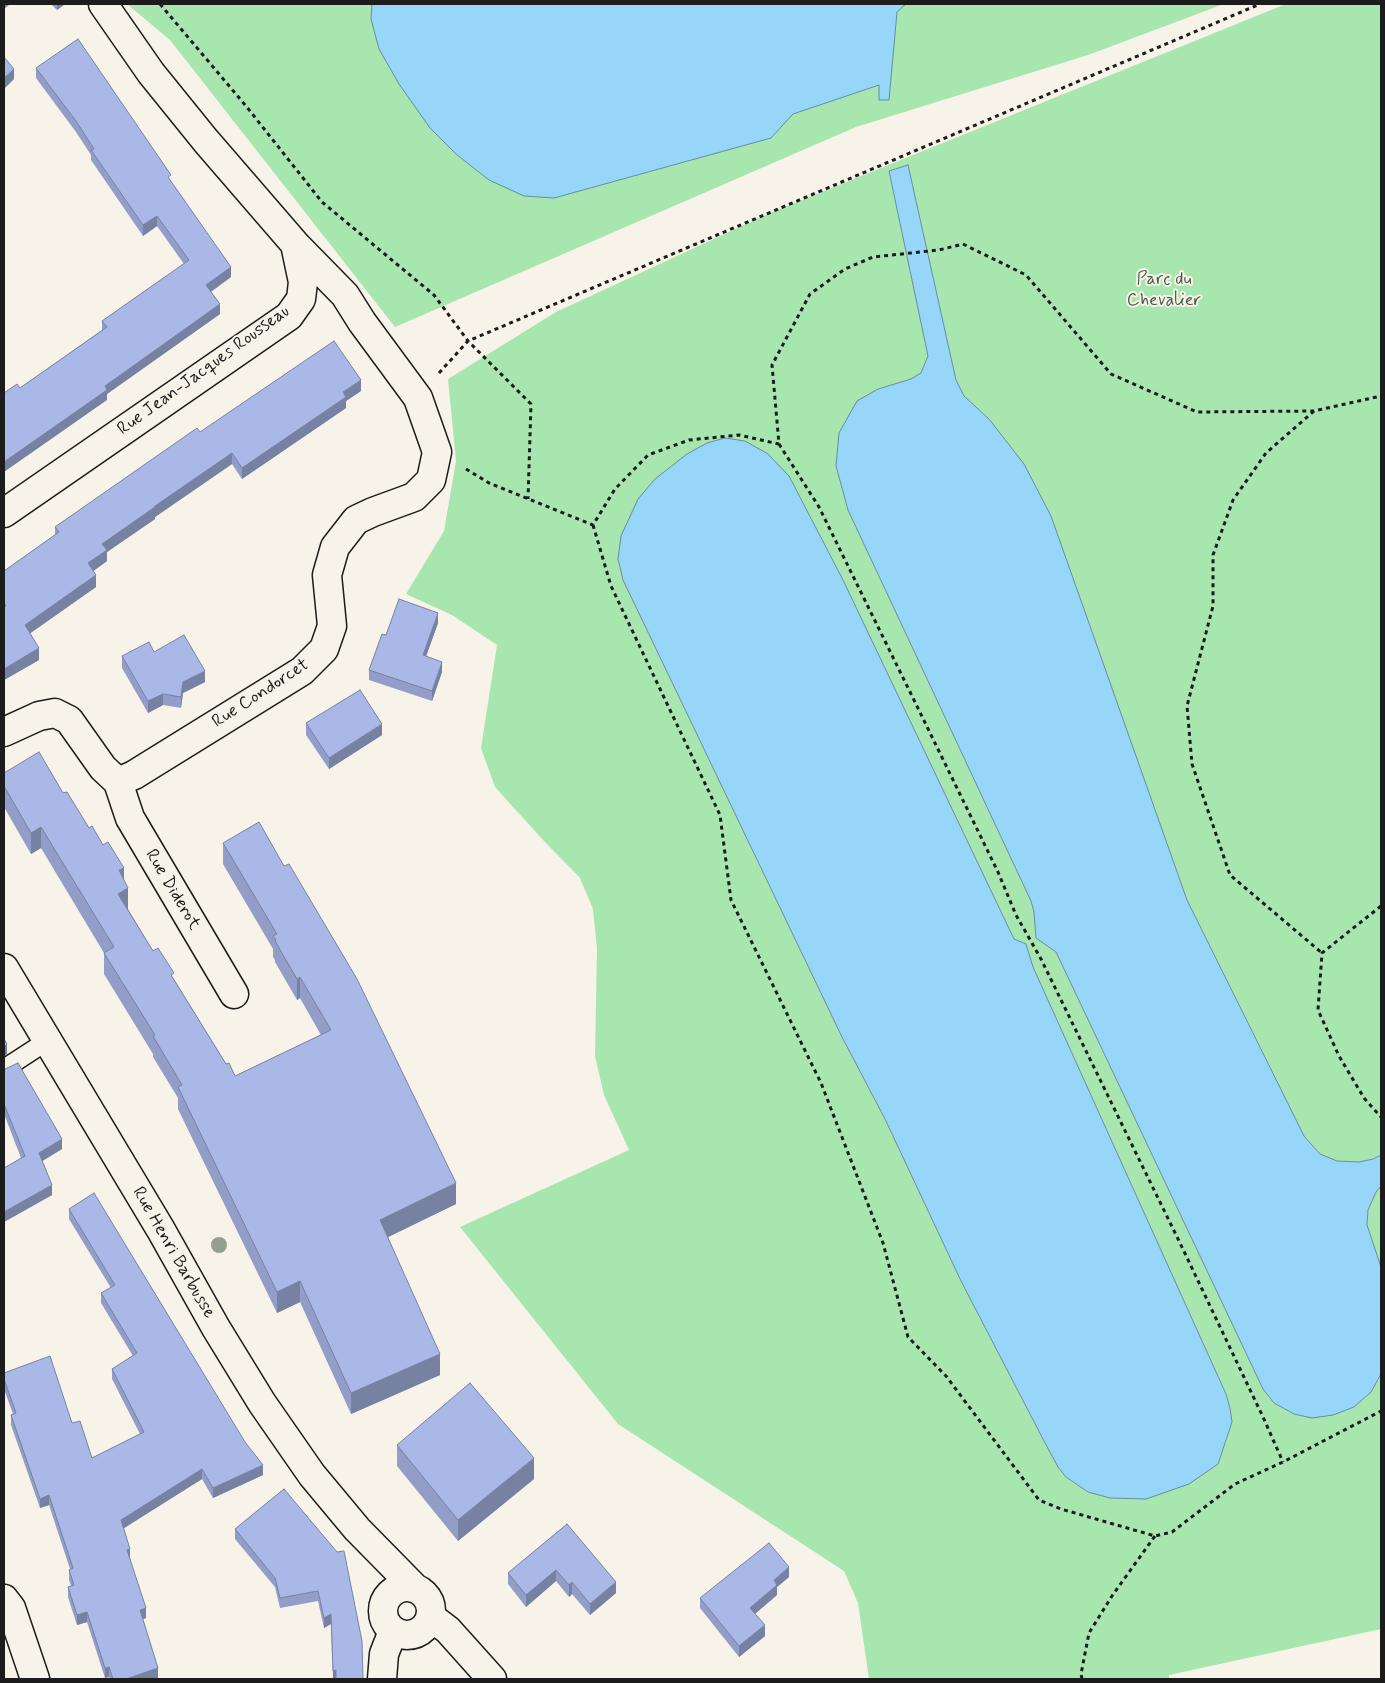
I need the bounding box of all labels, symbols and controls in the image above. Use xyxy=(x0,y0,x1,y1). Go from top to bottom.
park label: Parc du Chevalier xyxy=(1127,269,1201,312)
street label: Rue Jean-Jacques Rousseau xyxy=(114,301,294,441)
street label: Rue Condorcet xyxy=(209,655,313,733)
street label: Rue Diderot xyxy=(140,846,204,934)
street label: Rue Henri Barbusse xyxy=(127,1183,219,1323)

